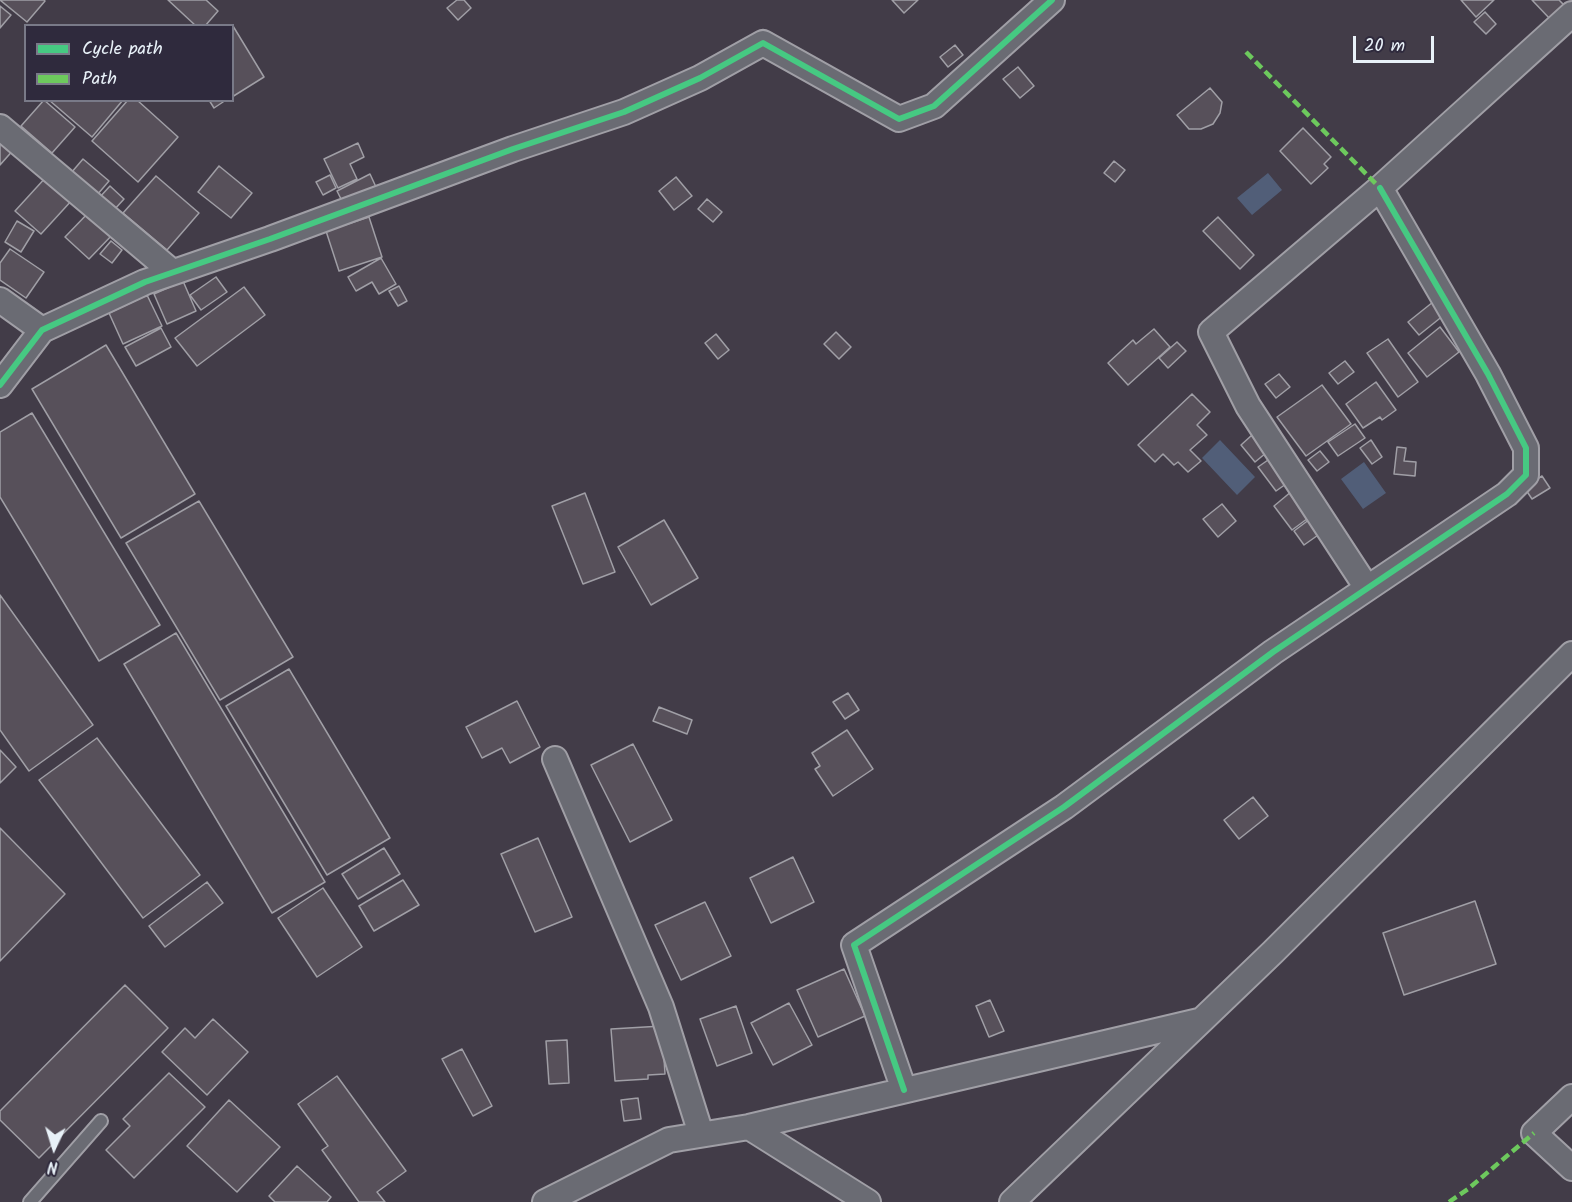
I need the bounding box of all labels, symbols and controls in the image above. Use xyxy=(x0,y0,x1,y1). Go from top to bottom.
legend xyxy=(24,24,234,102)
scale bar xyxy=(1356,24,1437,62)
text: 20 m xyxy=(1364,32,1405,61)
text: Cycle path xyxy=(82,35,163,64)
text: Path xyxy=(82,65,117,94)
north arrow xyxy=(24,1118,84,1178)
text: N xyxy=(47,1154,59,1179)

